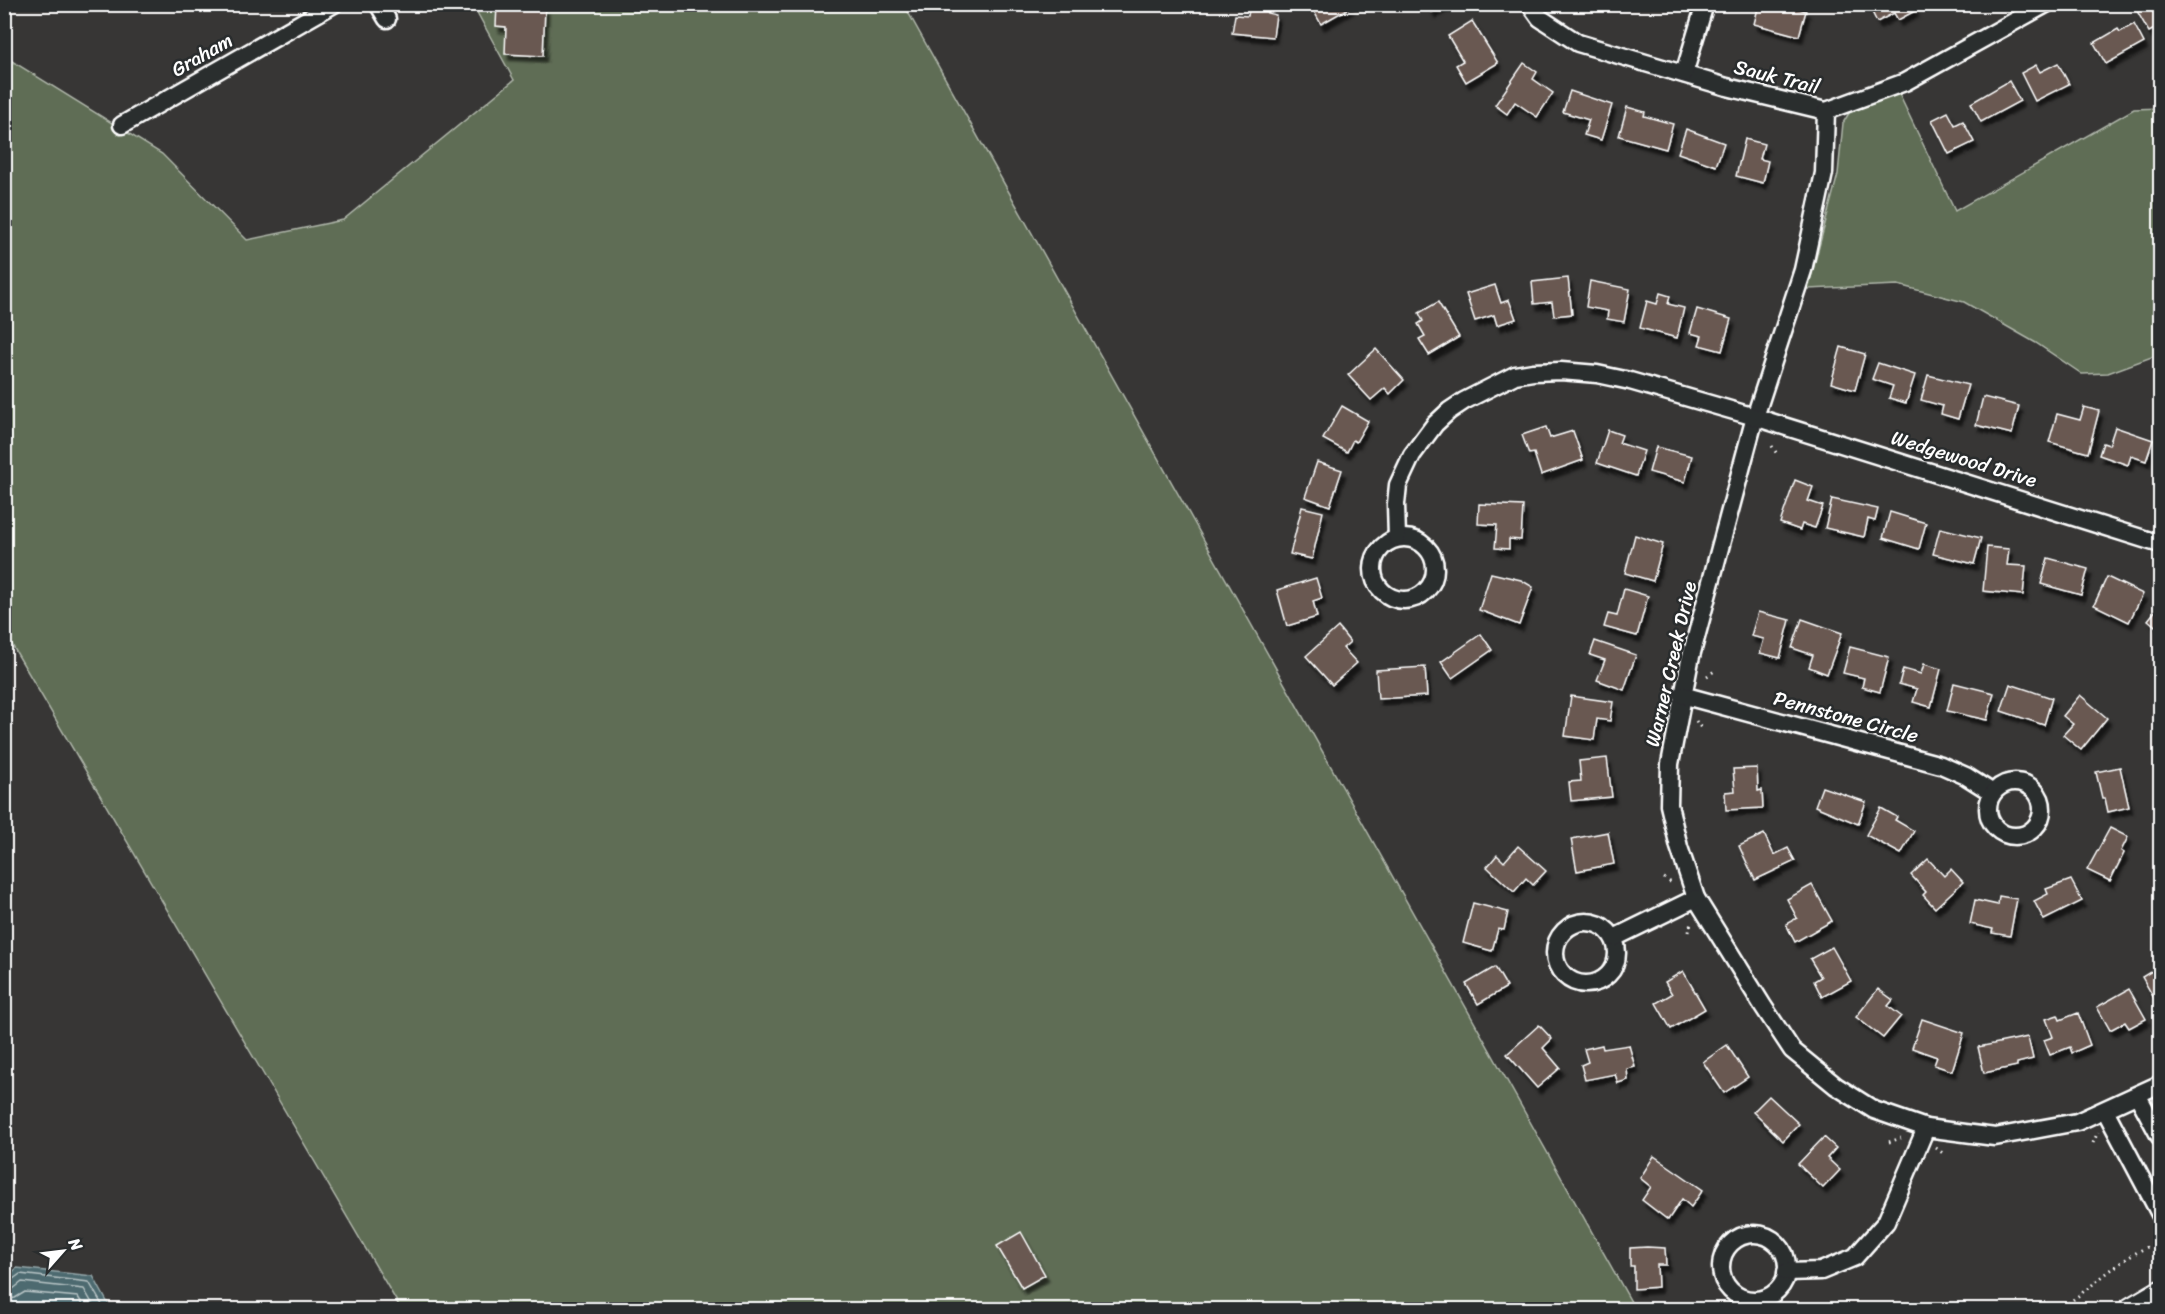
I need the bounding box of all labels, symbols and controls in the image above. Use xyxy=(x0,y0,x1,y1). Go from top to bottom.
street label: Graham xyxy=(164,23,240,87)
street label: Sauk Trail xyxy=(1730,49,1824,105)
street label: Wedgewood Drive xyxy=(1887,420,2042,498)
street label: Warner Creek Drive xyxy=(1635,577,1707,750)
street label: Pennstone Circle xyxy=(1770,681,1922,753)
north arrow xyxy=(33,1221,93,1281)
text: N xyxy=(60,1232,92,1257)

